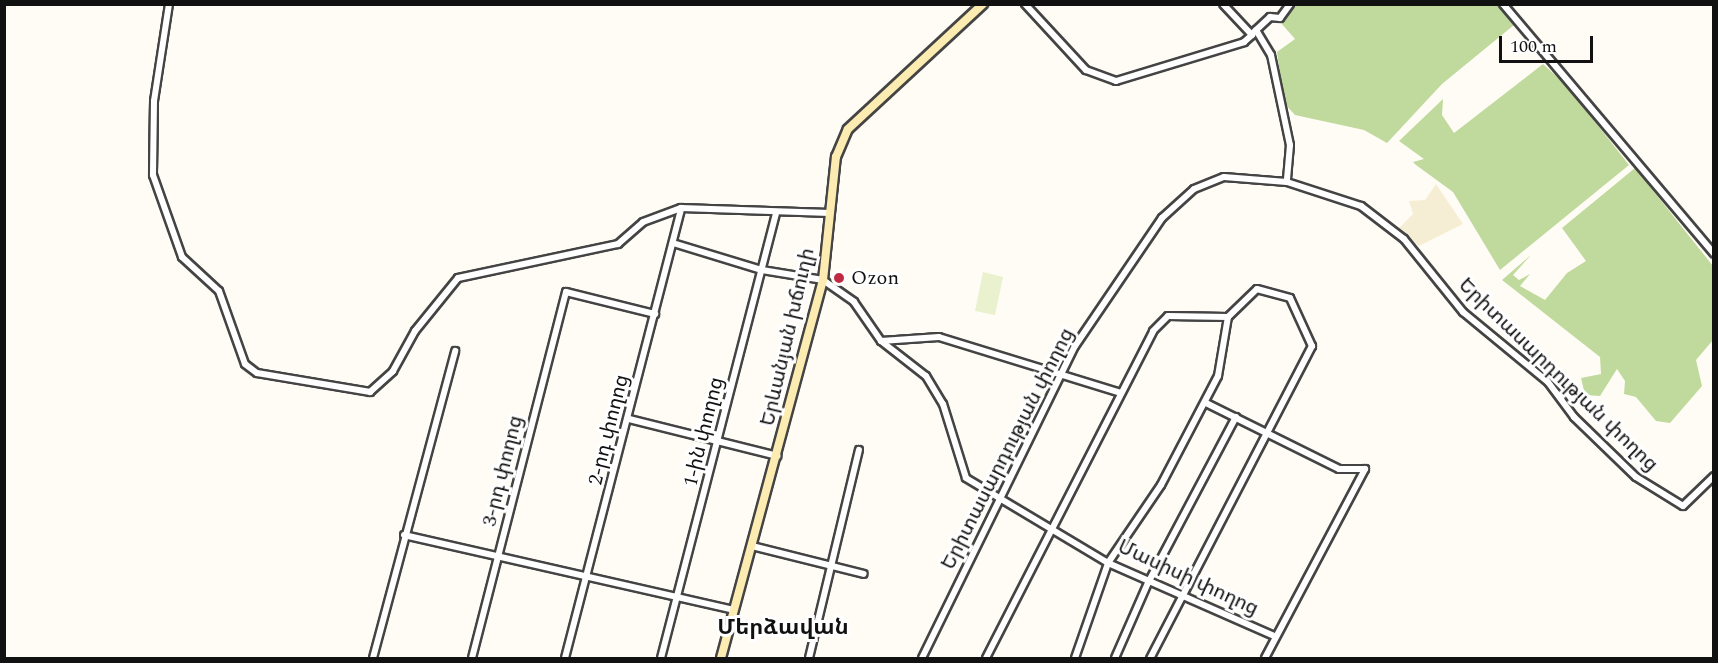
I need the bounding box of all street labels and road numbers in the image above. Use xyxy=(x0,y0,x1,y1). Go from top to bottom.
street label: Երևանյան խճուղի xyxy=(756,246,820,428)
street label: Երիտասարդության փողոց xyxy=(1453,273,1663,477)
street label: Երիտասարդության փողոց xyxy=(936,324,1080,574)
street label: 2-րդ փողոց xyxy=(584,372,634,488)
street label: 1-ին փողոց xyxy=(679,375,729,489)
street label: 3-րդ փողոց xyxy=(478,413,528,529)
street label: Մասիսի փողոց xyxy=(1114,535,1262,621)

